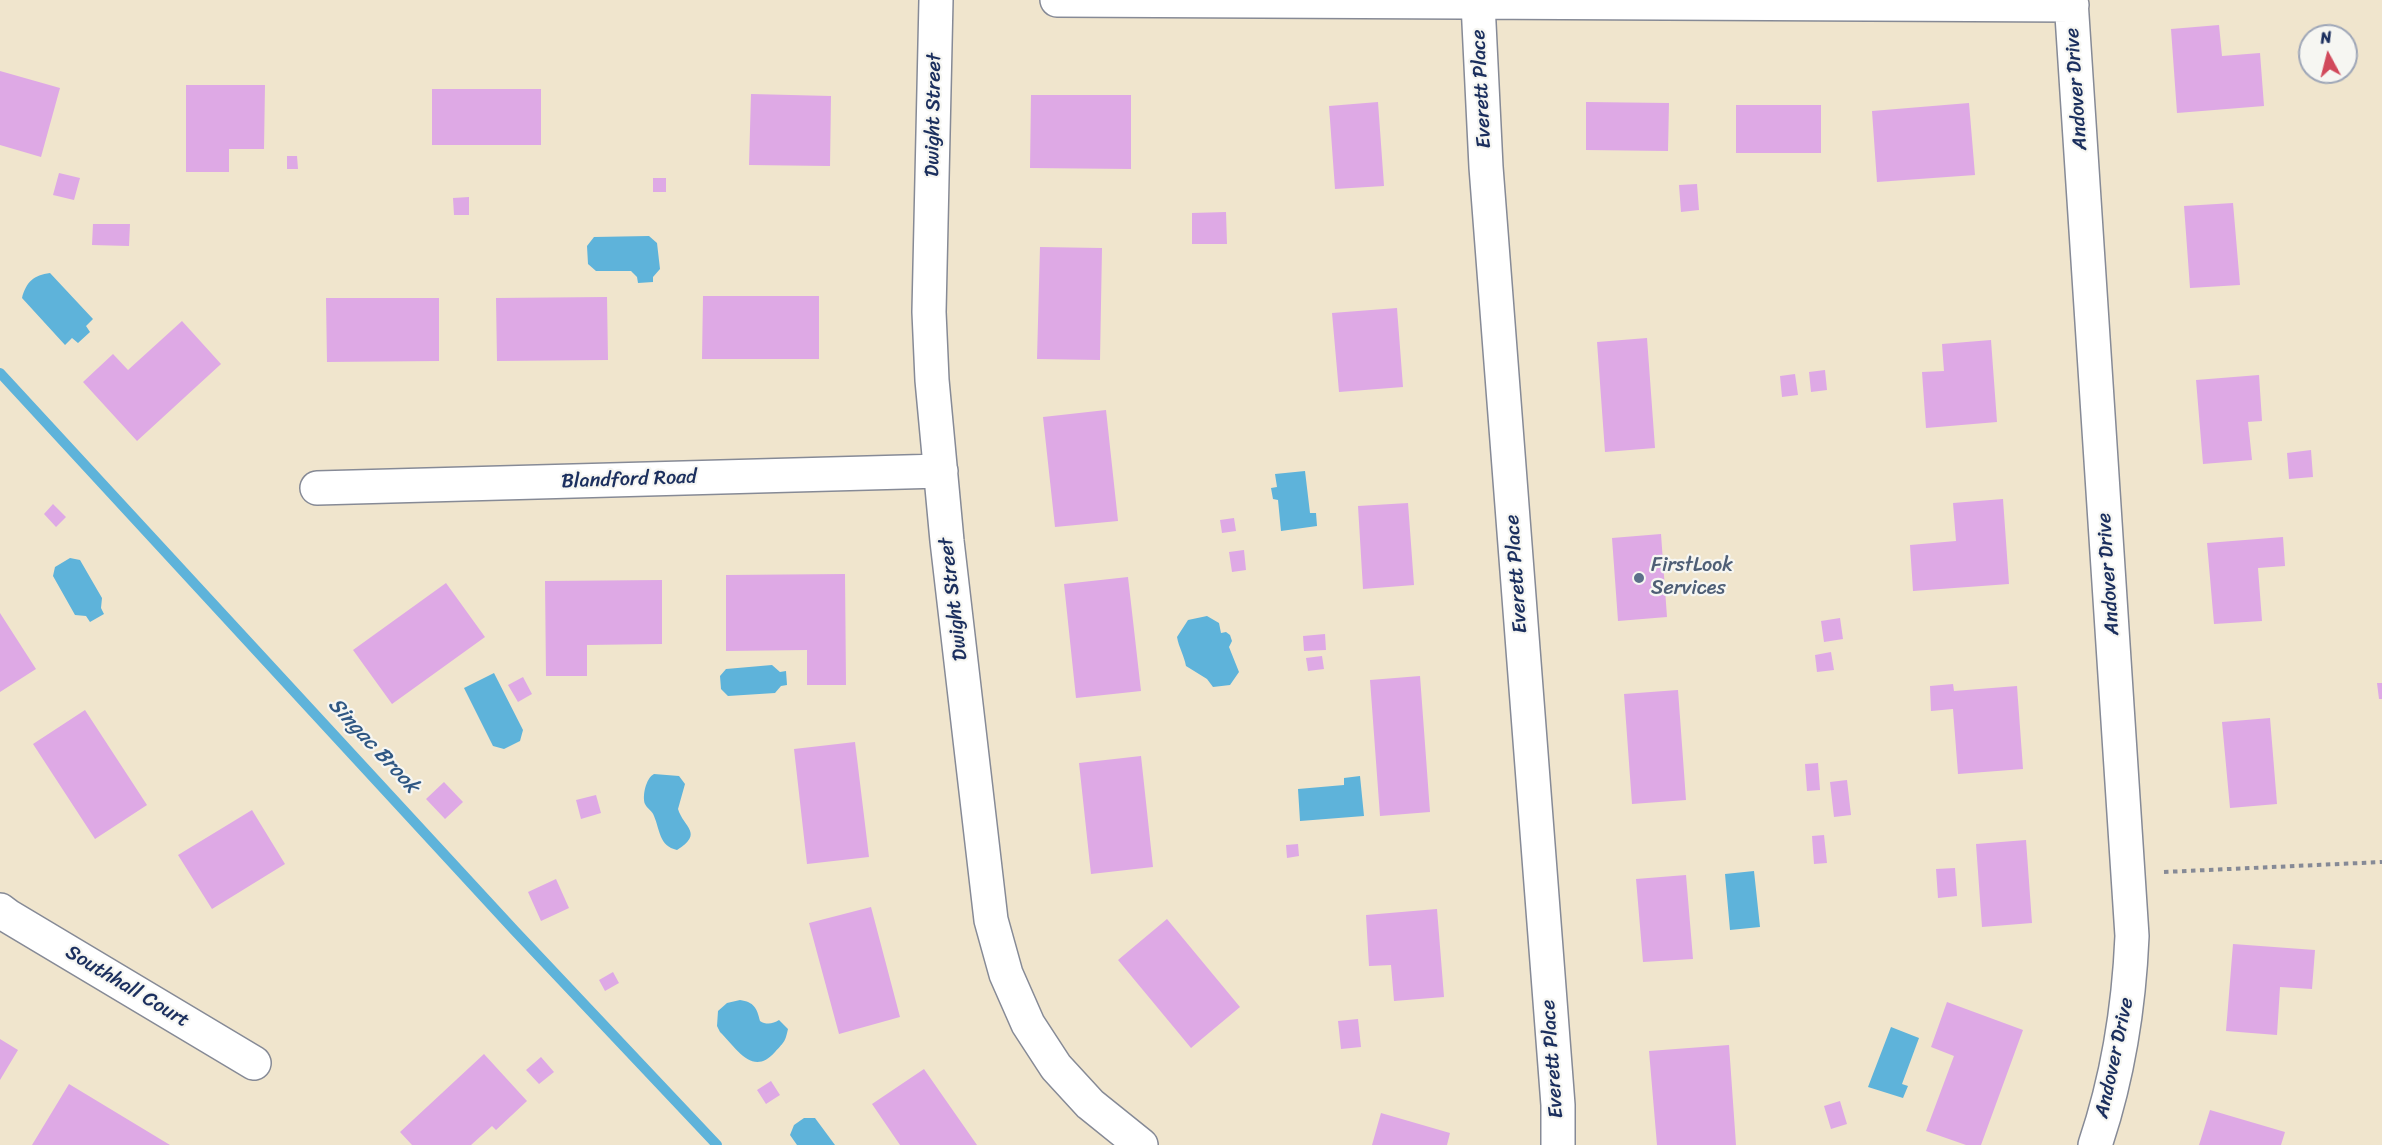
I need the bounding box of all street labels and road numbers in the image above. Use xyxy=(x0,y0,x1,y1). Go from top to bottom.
street label: Andover Drive xyxy=(2061,27,2093,151)
street label: Everett Place xyxy=(1467,29,1497,149)
street label: Dwight Street xyxy=(921,53,947,177)
street label: Blandford Road xyxy=(561,466,697,494)
street label: Andover Drive xyxy=(2093,512,2125,636)
street label: Everett Place xyxy=(1501,514,1533,634)
street label: Dwight Street xyxy=(935,536,973,662)
street label: Southhall Court xyxy=(61,941,193,1033)
street label: Andover Drive xyxy=(2090,995,2140,1121)
street label: Everett Place xyxy=(1537,999,1569,1119)

